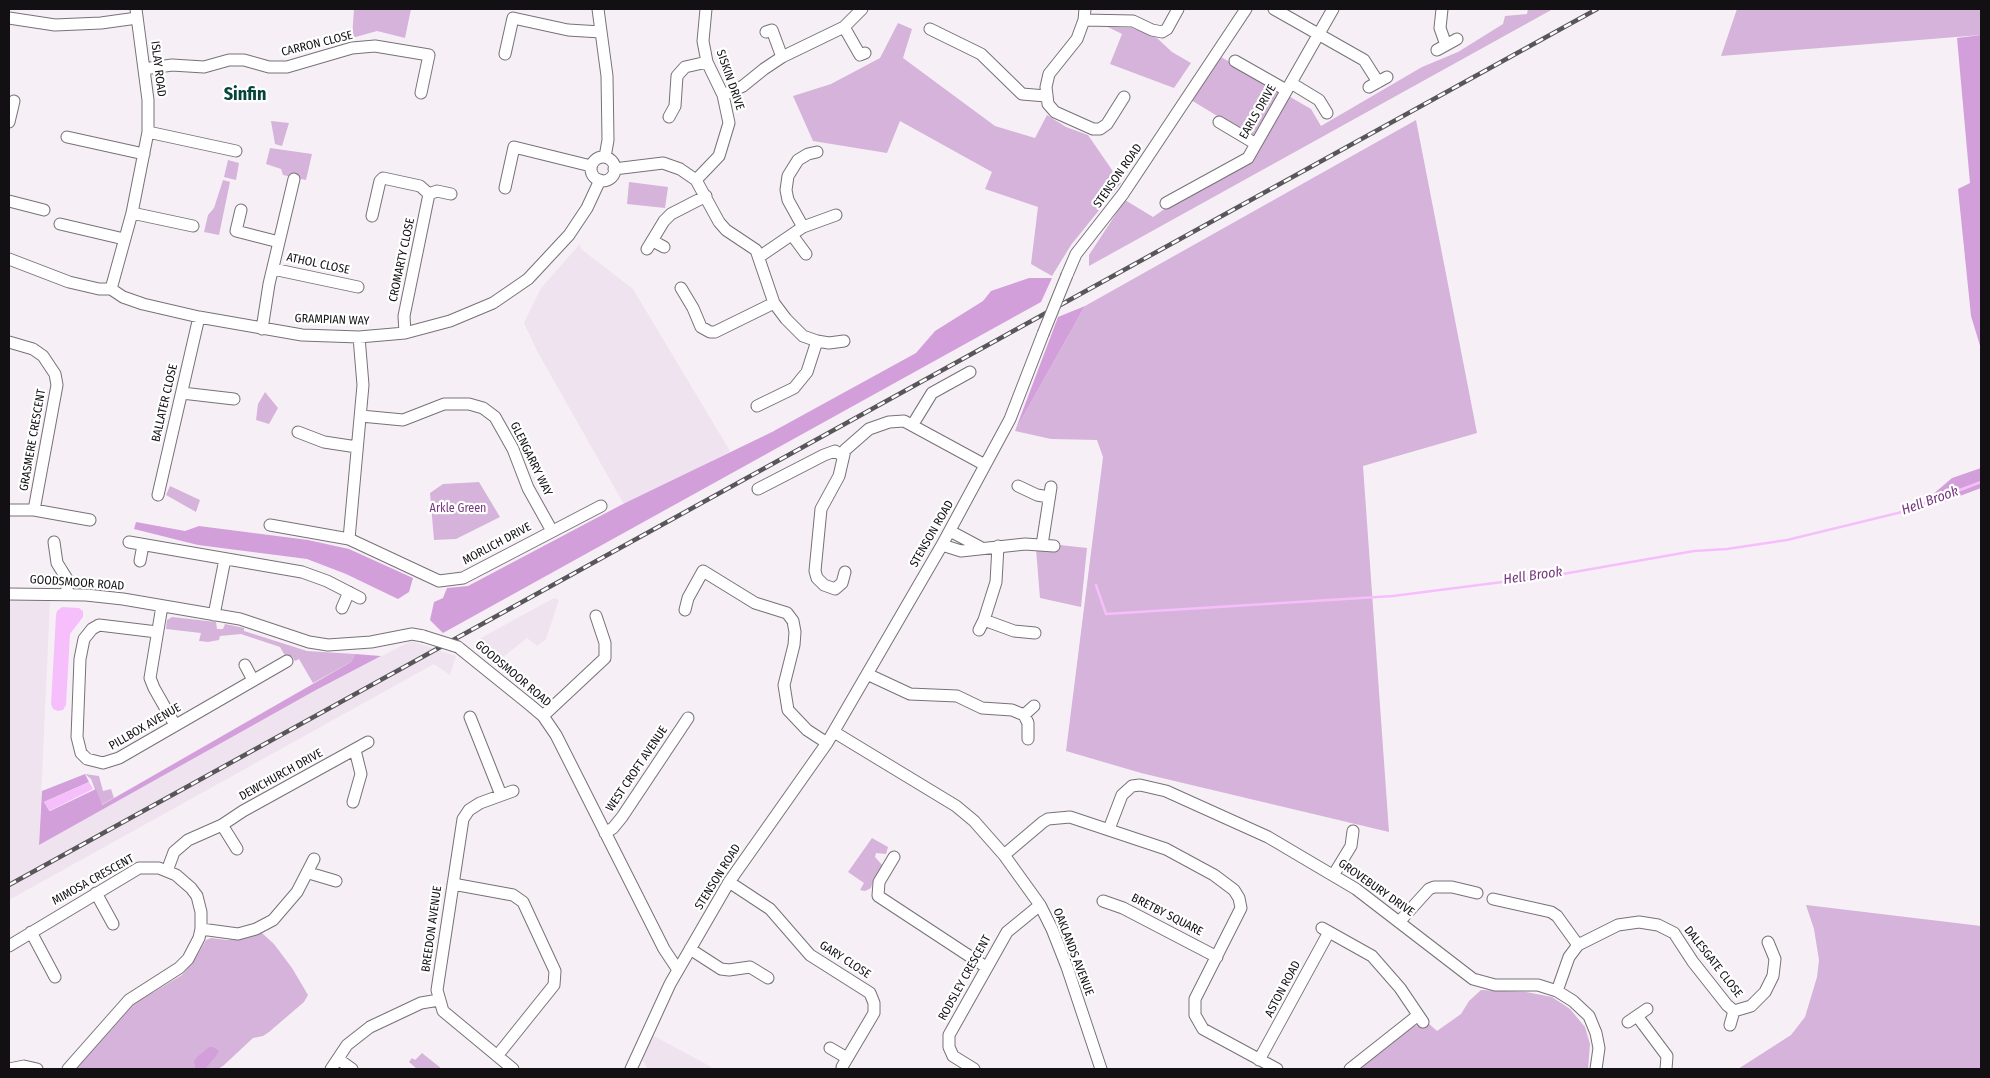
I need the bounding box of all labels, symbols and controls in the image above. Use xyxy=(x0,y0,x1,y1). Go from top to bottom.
street label: CARRON CLOSE xyxy=(280,28,354,60)
street label: ISLAY ROAD xyxy=(147,40,169,98)
street label: SISKIN DRIVE xyxy=(713,48,747,112)
street label: EARLS DRIVE xyxy=(1237,82,1279,142)
district label: Sinfin xyxy=(224,84,266,106)
street label: STENSON ROAD xyxy=(1091,141,1145,211)
street label: CROMARTY CLOSE xyxy=(386,217,418,303)
street label: ATHOL CLOSE xyxy=(285,250,351,278)
street label: GRAMPIAN WAY xyxy=(294,311,370,329)
street label: BALLATER CLOSE xyxy=(149,363,181,443)
street label: GRASMERE CRESCENT xyxy=(17,388,49,492)
street label: GLENGARRY WAY xyxy=(507,420,555,498)
water label: Hell Brook xyxy=(1899,483,1961,519)
street label: STENSON ROAD xyxy=(907,498,957,570)
park label: Arkle Green xyxy=(430,502,486,516)
street label: MORLICH DRIVE xyxy=(460,520,534,568)
water label: Hell Brook xyxy=(1502,564,1564,588)
street label: GOODSMOOR ROAD xyxy=(29,573,125,593)
street label: GOODSMOOR ROAD xyxy=(472,638,554,710)
street label: PILLBOX AVENUE xyxy=(107,701,183,753)
street label: WEST CROFT AVENUE xyxy=(603,723,671,815)
street label: DEWCHURCH DRIVE xyxy=(237,746,325,804)
street label: STENSON ROAD xyxy=(692,841,744,913)
street label: MIMOSA CRESCENT xyxy=(50,852,136,908)
street label: GROVEBURY DRIVE xyxy=(1335,856,1417,920)
street label: BREEDON AVENUE xyxy=(419,885,445,973)
street label: BRETBY SQUARE xyxy=(1129,891,1205,939)
street label: OAKLANDS AVENUE xyxy=(1050,906,1096,998)
street label: DALESGATE CLOSE xyxy=(1681,923,1745,1001)
street label: RODSLEY CRESCENT xyxy=(936,933,994,1023)
street label: GARY CLOSE xyxy=(817,938,873,982)
street label: ASTON ROAD xyxy=(1262,958,1304,1020)

